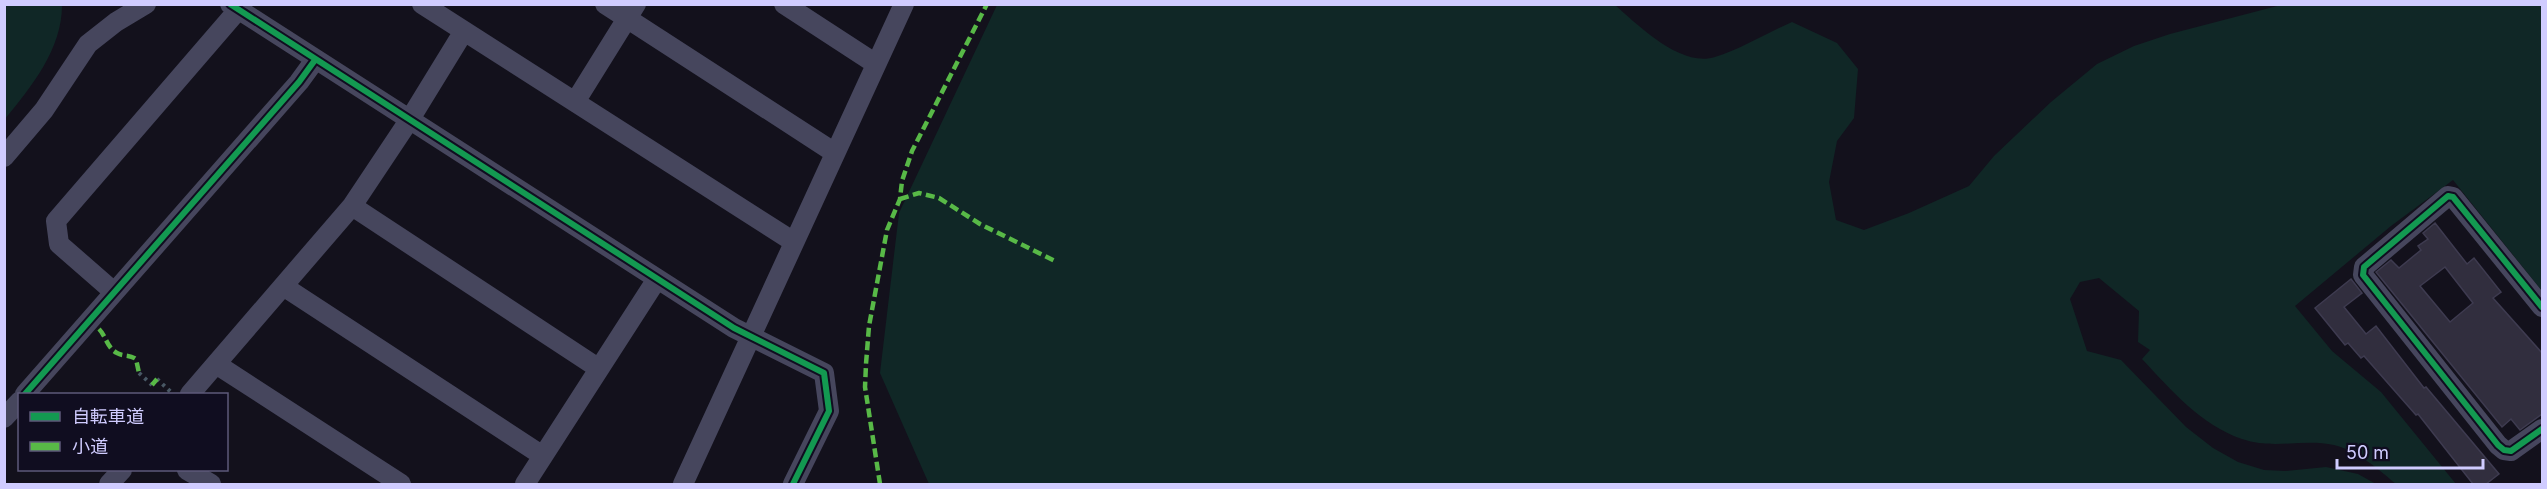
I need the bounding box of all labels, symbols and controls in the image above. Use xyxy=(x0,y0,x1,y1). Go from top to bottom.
legend xyxy=(18,393,228,471)
text: 自転車道 xyxy=(72,406,144,427)
scale bar xyxy=(2337,432,2482,470)
text: 小道 xyxy=(72,436,108,457)
text: 50 m xyxy=(2346,442,2389,463)

